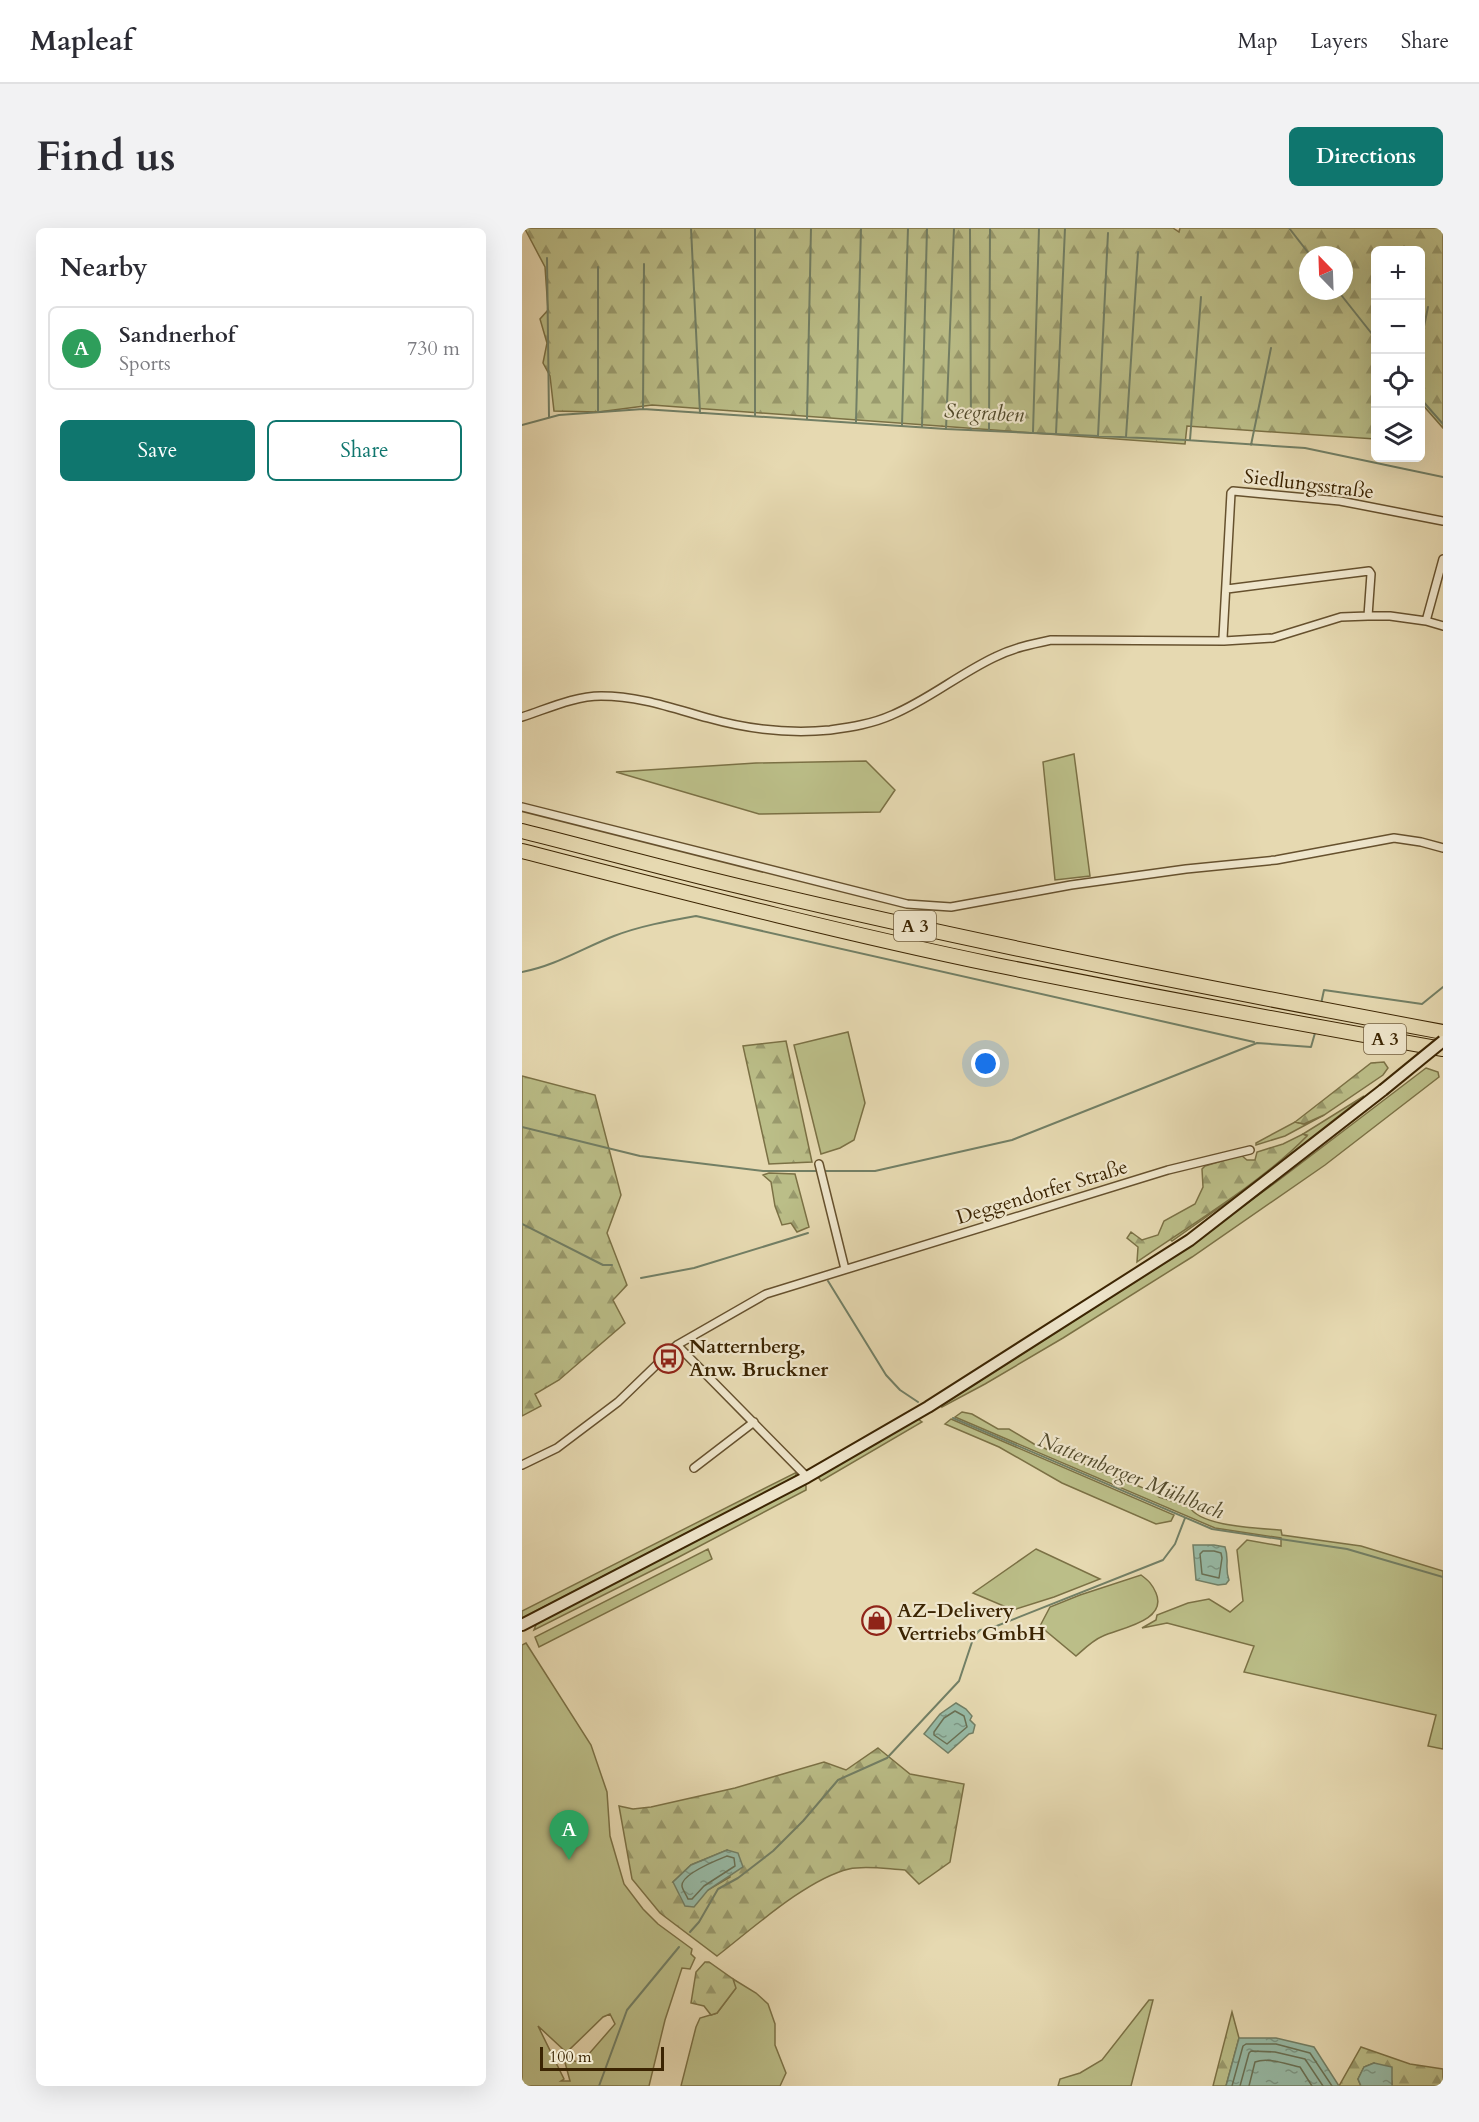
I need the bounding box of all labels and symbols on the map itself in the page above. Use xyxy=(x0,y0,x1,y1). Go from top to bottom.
north arrow xyxy=(1299,246,1353,300)
water label: Seegraben xyxy=(943,396,1026,430)
street label: Siedlungsstraße xyxy=(1243,463,1375,505)
road number: A 3 xyxy=(894,911,936,941)
road number: A 3 xyxy=(1364,1024,1406,1054)
your location xyxy=(971,1049,1000,1078)
street label: Deggendorfer Straße xyxy=(953,1153,1131,1231)
place label: Natternberg, Anw. Bruckner xyxy=(689,1333,829,1383)
bus stop icon: Natternberg, Anw. Bruckner xyxy=(652,1342,684,1374)
water label: Natternberger Mühlbach xyxy=(1034,1425,1228,1527)
place label: AZ-Delivery Vertriebs GmbH xyxy=(897,1597,1046,1647)
shop icon: AZ-Delivery Vertriebs GmbH xyxy=(860,1605,892,1637)
pin: A xyxy=(550,1810,588,1860)
scale bar xyxy=(540,2044,664,2072)

